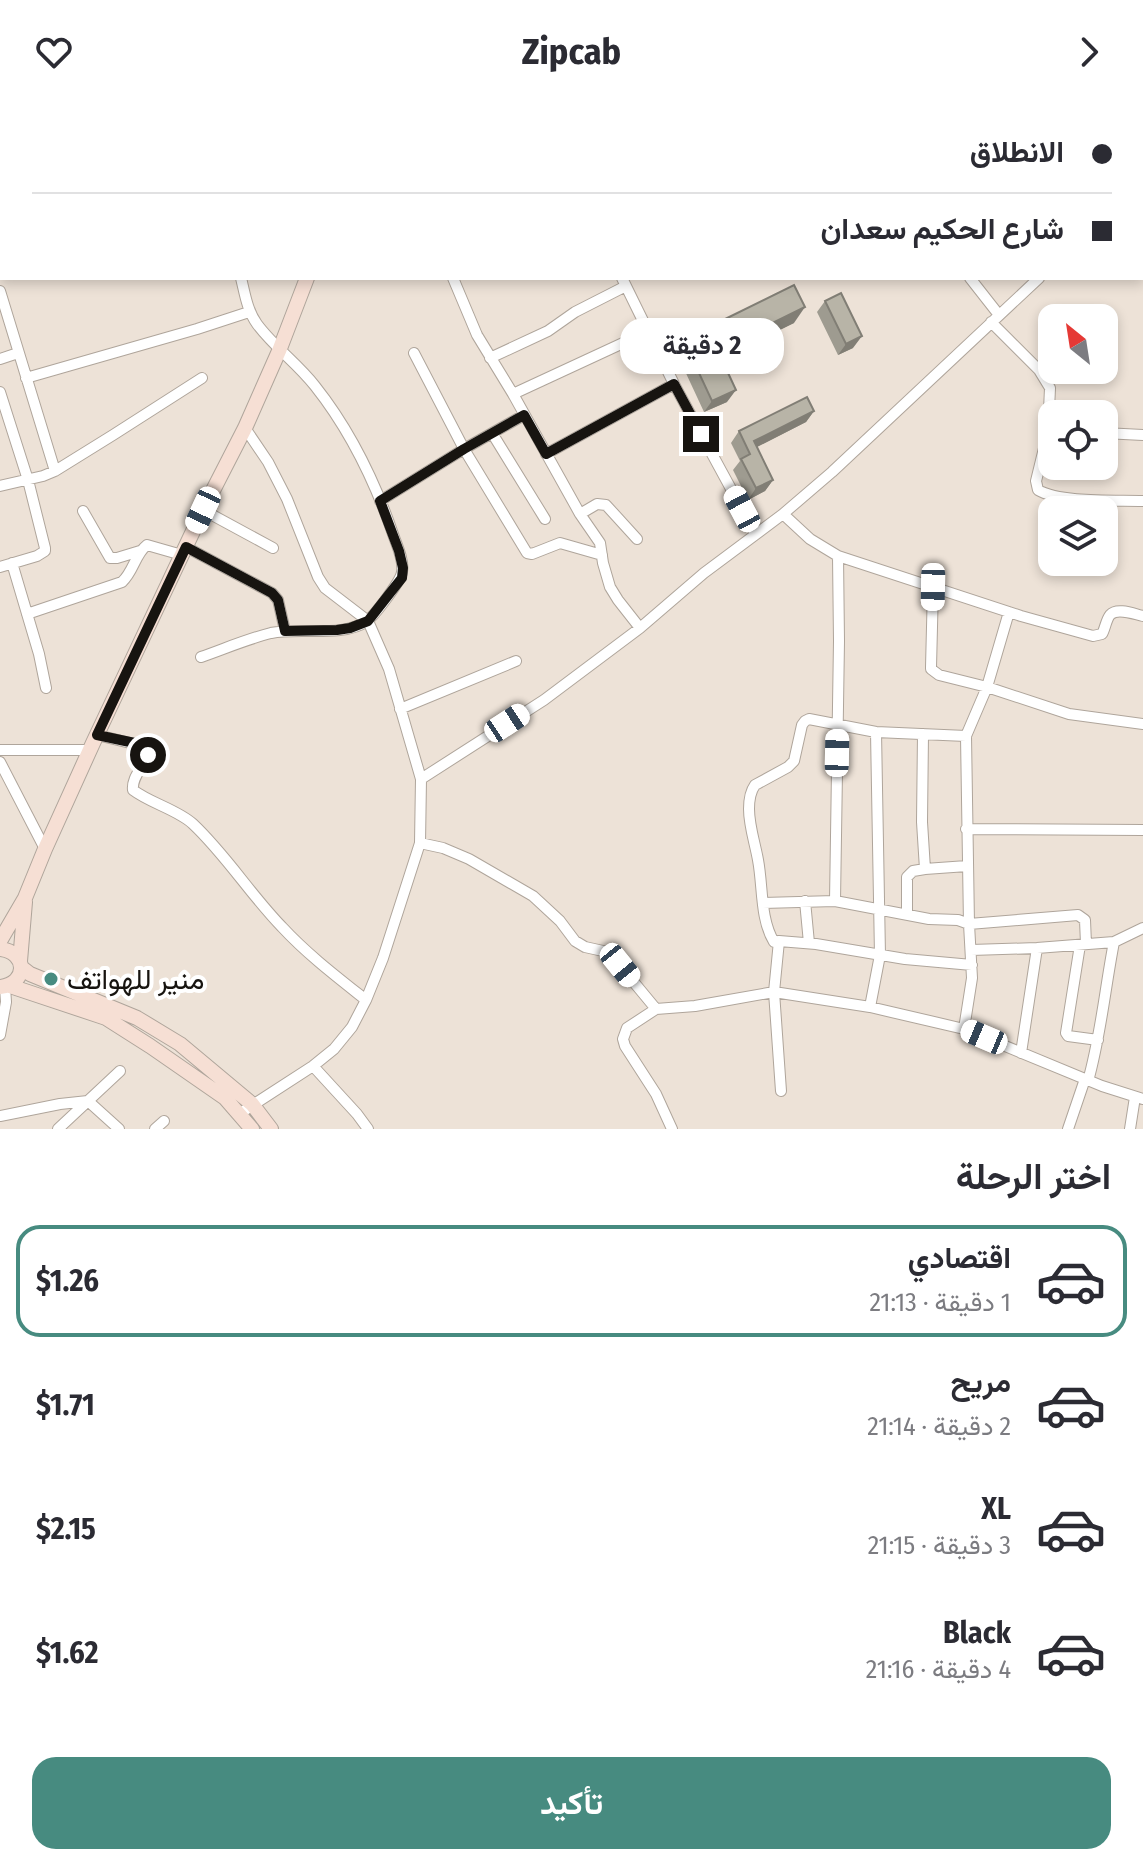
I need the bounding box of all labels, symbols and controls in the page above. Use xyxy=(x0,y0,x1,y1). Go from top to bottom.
icon: heart xyxy=(32,30,76,74)
text: Zipcab xyxy=(522,30,621,74)
icon: forward xyxy=(1067,30,1111,74)
text: الانطلاق xyxy=(970,134,1064,170)
text: شارع الحكيم سعدان xyxy=(820,211,1064,247)
north arrow xyxy=(1038,304,1118,384)
map controls xyxy=(1038,304,1118,576)
callout: 2 دقيقة xyxy=(619,318,783,374)
text: 2 دقيقة xyxy=(663,330,741,361)
button: locate xyxy=(1038,400,1118,480)
route end xyxy=(683,416,719,452)
car xyxy=(720,482,764,536)
car xyxy=(182,483,224,537)
button: layers xyxy=(1038,496,1118,576)
car xyxy=(921,563,945,611)
car xyxy=(480,700,534,746)
car xyxy=(825,729,849,777)
route start xyxy=(130,737,166,773)
car xyxy=(596,939,644,991)
place label: منير للهواتف xyxy=(67,963,204,997)
marker: منير للهواتف xyxy=(42,970,60,988)
car xyxy=(957,1017,1011,1057)
text: اختر الرحلة xyxy=(956,1155,1111,1199)
text: اقتصادي xyxy=(908,1240,1011,1276)
icon: car xyxy=(1035,1245,1107,1317)
text: $1.26 xyxy=(36,1263,99,1299)
text: 1 دقيقة · 21:13 xyxy=(869,1287,1011,1318)
text: مريح xyxy=(951,1364,1011,1400)
icon: car xyxy=(1035,1369,1107,1441)
text: $1.71 xyxy=(36,1387,95,1423)
text: 2 دقيقة · 21:14 xyxy=(867,1411,1011,1442)
text: XL xyxy=(981,1491,1011,1527)
icon: car xyxy=(1035,1493,1107,1565)
text: $2.15 xyxy=(36,1511,96,1547)
text: 3 دقيقة · 21:15 xyxy=(868,1530,1011,1561)
text: Black xyxy=(943,1615,1011,1651)
icon: car xyxy=(1035,1617,1107,1689)
text: $1.62 xyxy=(36,1635,98,1671)
text: 4 دقيقة · 21:16 xyxy=(866,1654,1011,1685)
button: تأكيد xyxy=(32,1757,1111,1849)

